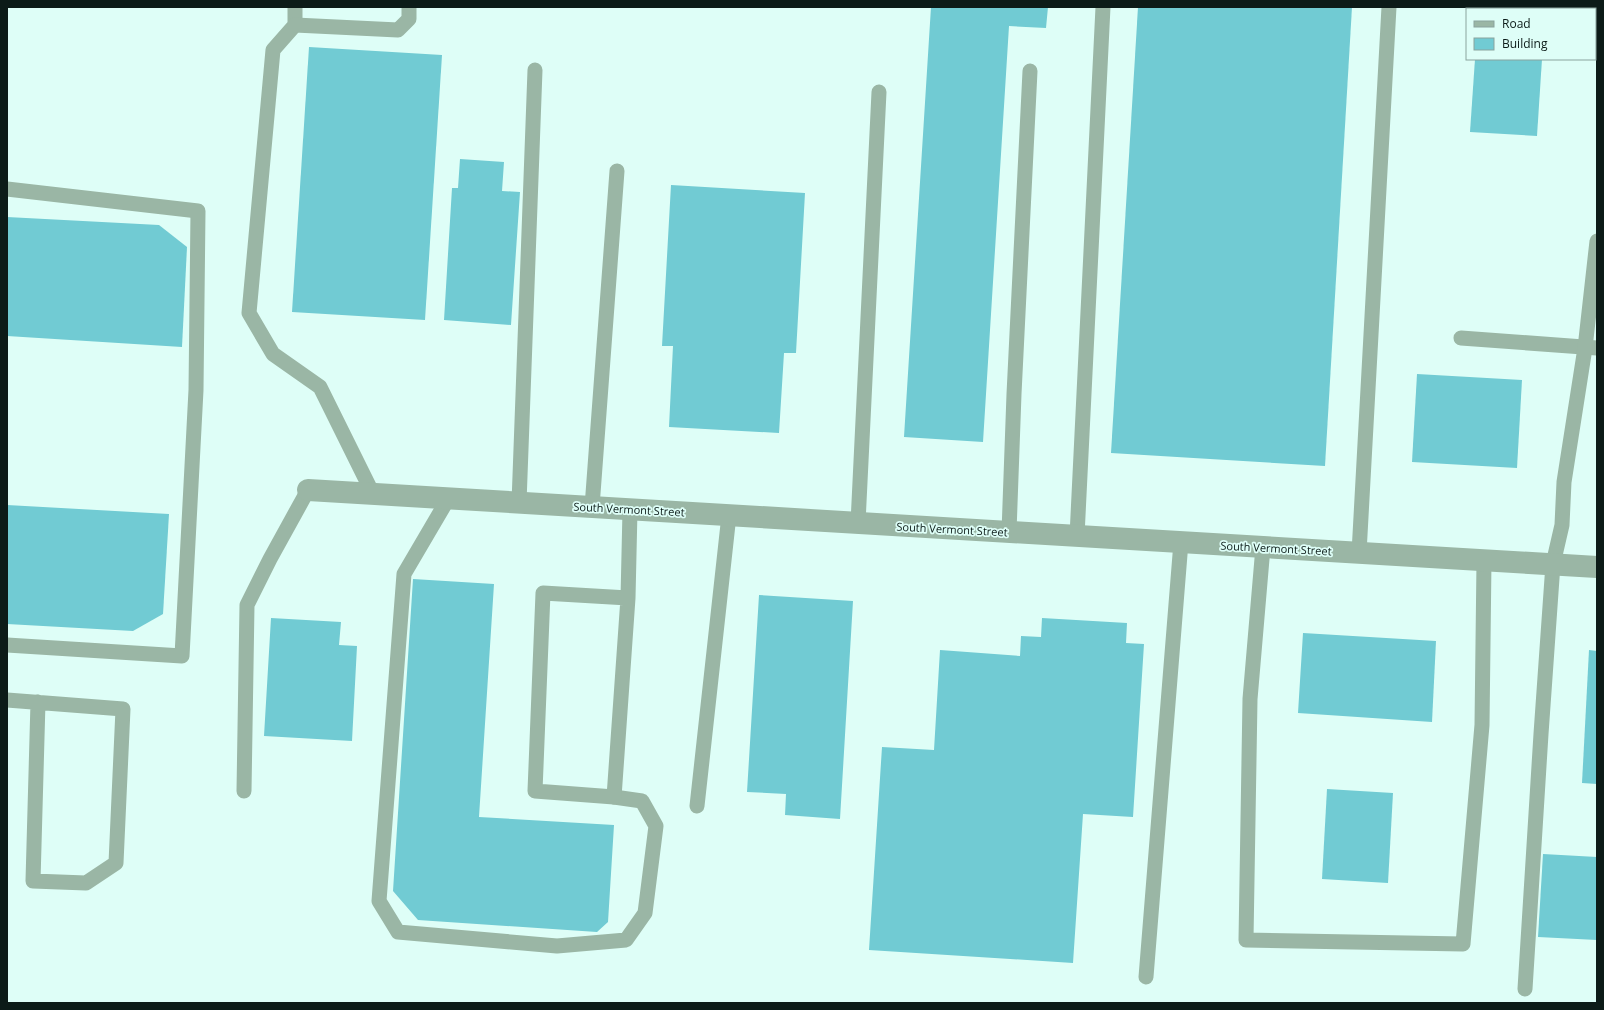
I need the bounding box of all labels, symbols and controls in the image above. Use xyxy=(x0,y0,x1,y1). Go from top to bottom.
legend xyxy=(1466,8,1596,60)
text: Road xyxy=(1502,15,1531,32)
text: Building xyxy=(1502,35,1548,52)
street label: South Vermont Street xyxy=(573,499,685,519)
street label: South Vermont Street xyxy=(896,519,1008,539)
street label: South Vermont Street xyxy=(1220,538,1332,558)

